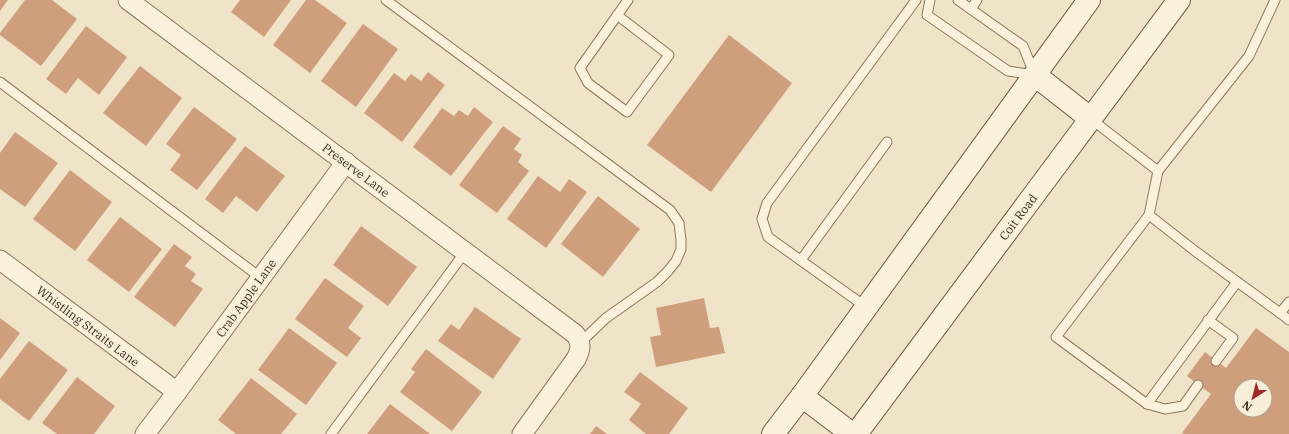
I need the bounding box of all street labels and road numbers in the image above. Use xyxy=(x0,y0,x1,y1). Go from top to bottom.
street label: Preserve Lane xyxy=(319,140,393,200)
street label: Coit Road xyxy=(996,191,1040,243)
street label: Crab Apple Lane xyxy=(213,256,279,340)
street label: Whistling Straits Lane xyxy=(34,282,142,370)

